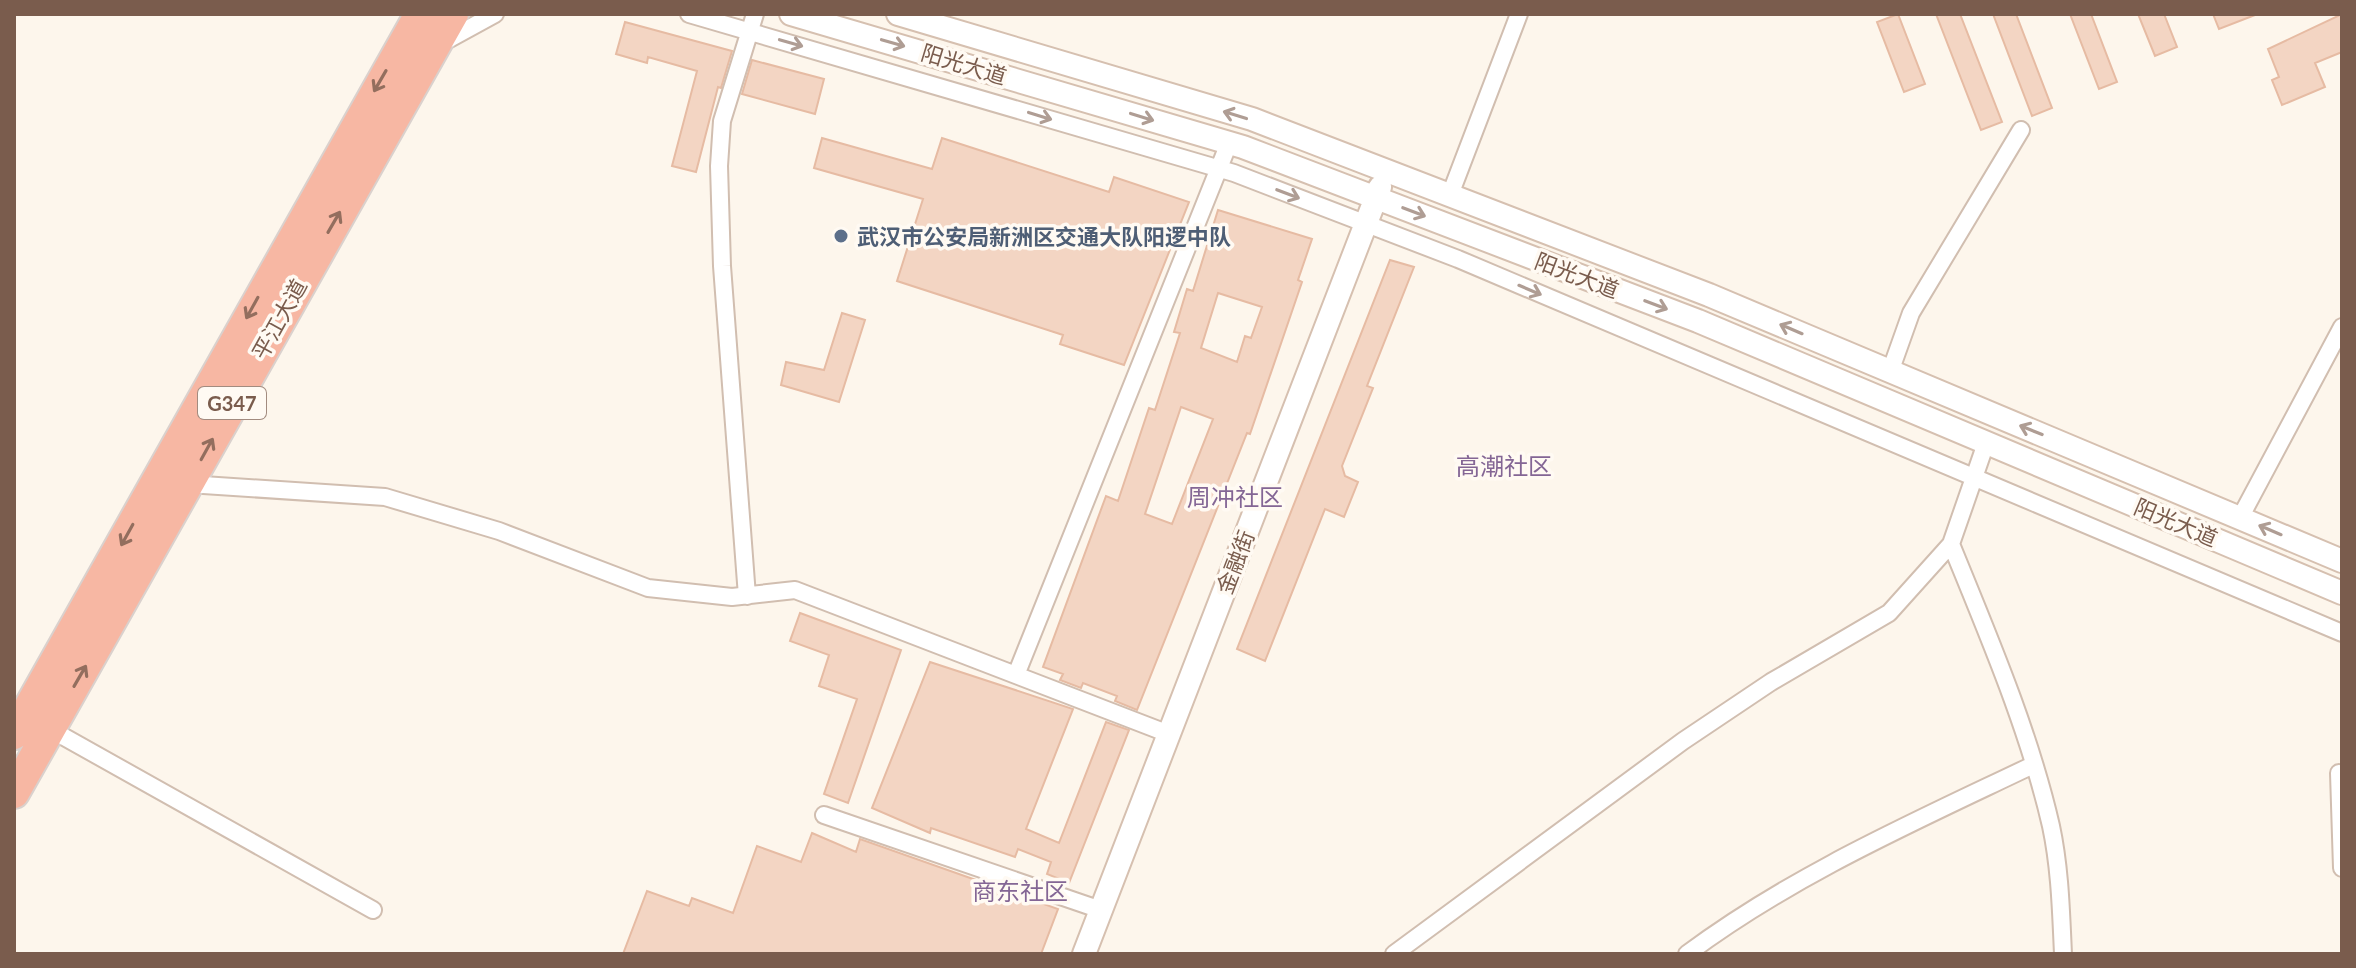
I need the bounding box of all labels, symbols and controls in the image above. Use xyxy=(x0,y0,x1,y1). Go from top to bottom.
one-way arrow xyxy=(777,36,803,51)
one-way arrow xyxy=(879,36,905,51)
street label: 阳光大道 xyxy=(918,38,1010,90)
one-way arrow xyxy=(372,69,388,92)
one-way arrow xyxy=(1223,107,1248,121)
one-way arrow xyxy=(1027,109,1053,124)
one-way arrow xyxy=(1129,110,1155,125)
one-way arrow xyxy=(1275,188,1300,202)
one-way arrow xyxy=(1401,206,1426,220)
one-way arrow xyxy=(326,211,342,234)
place label: 武汉市公安局新洲区交通大队阳逻中队 xyxy=(857,223,1231,250)
marker: 武汉市公安局新洲区交通大队阳逻中队 xyxy=(832,227,850,245)
street label: 阳光大道 xyxy=(1531,247,1623,303)
street label: 平江大道 xyxy=(246,274,312,364)
one-way arrow xyxy=(1517,283,1542,298)
one-way arrow xyxy=(244,295,259,319)
one-way arrow xyxy=(1644,299,1668,313)
one-way arrow xyxy=(1779,321,1804,336)
road number: G347 xyxy=(198,387,266,419)
one-way arrow xyxy=(2019,422,2043,436)
one-way arrow xyxy=(200,438,215,462)
district label: 高潮社区 xyxy=(1456,451,1552,480)
district label: 周冲社区 xyxy=(1187,482,1283,511)
street label: 阳光大道 xyxy=(2130,492,2222,552)
one-way arrow xyxy=(2258,522,2283,537)
one-way arrow xyxy=(119,523,135,546)
street label: 金融街 xyxy=(1211,526,1259,598)
one-way arrow xyxy=(72,665,88,688)
district label: 商东社区 xyxy=(972,876,1068,905)

